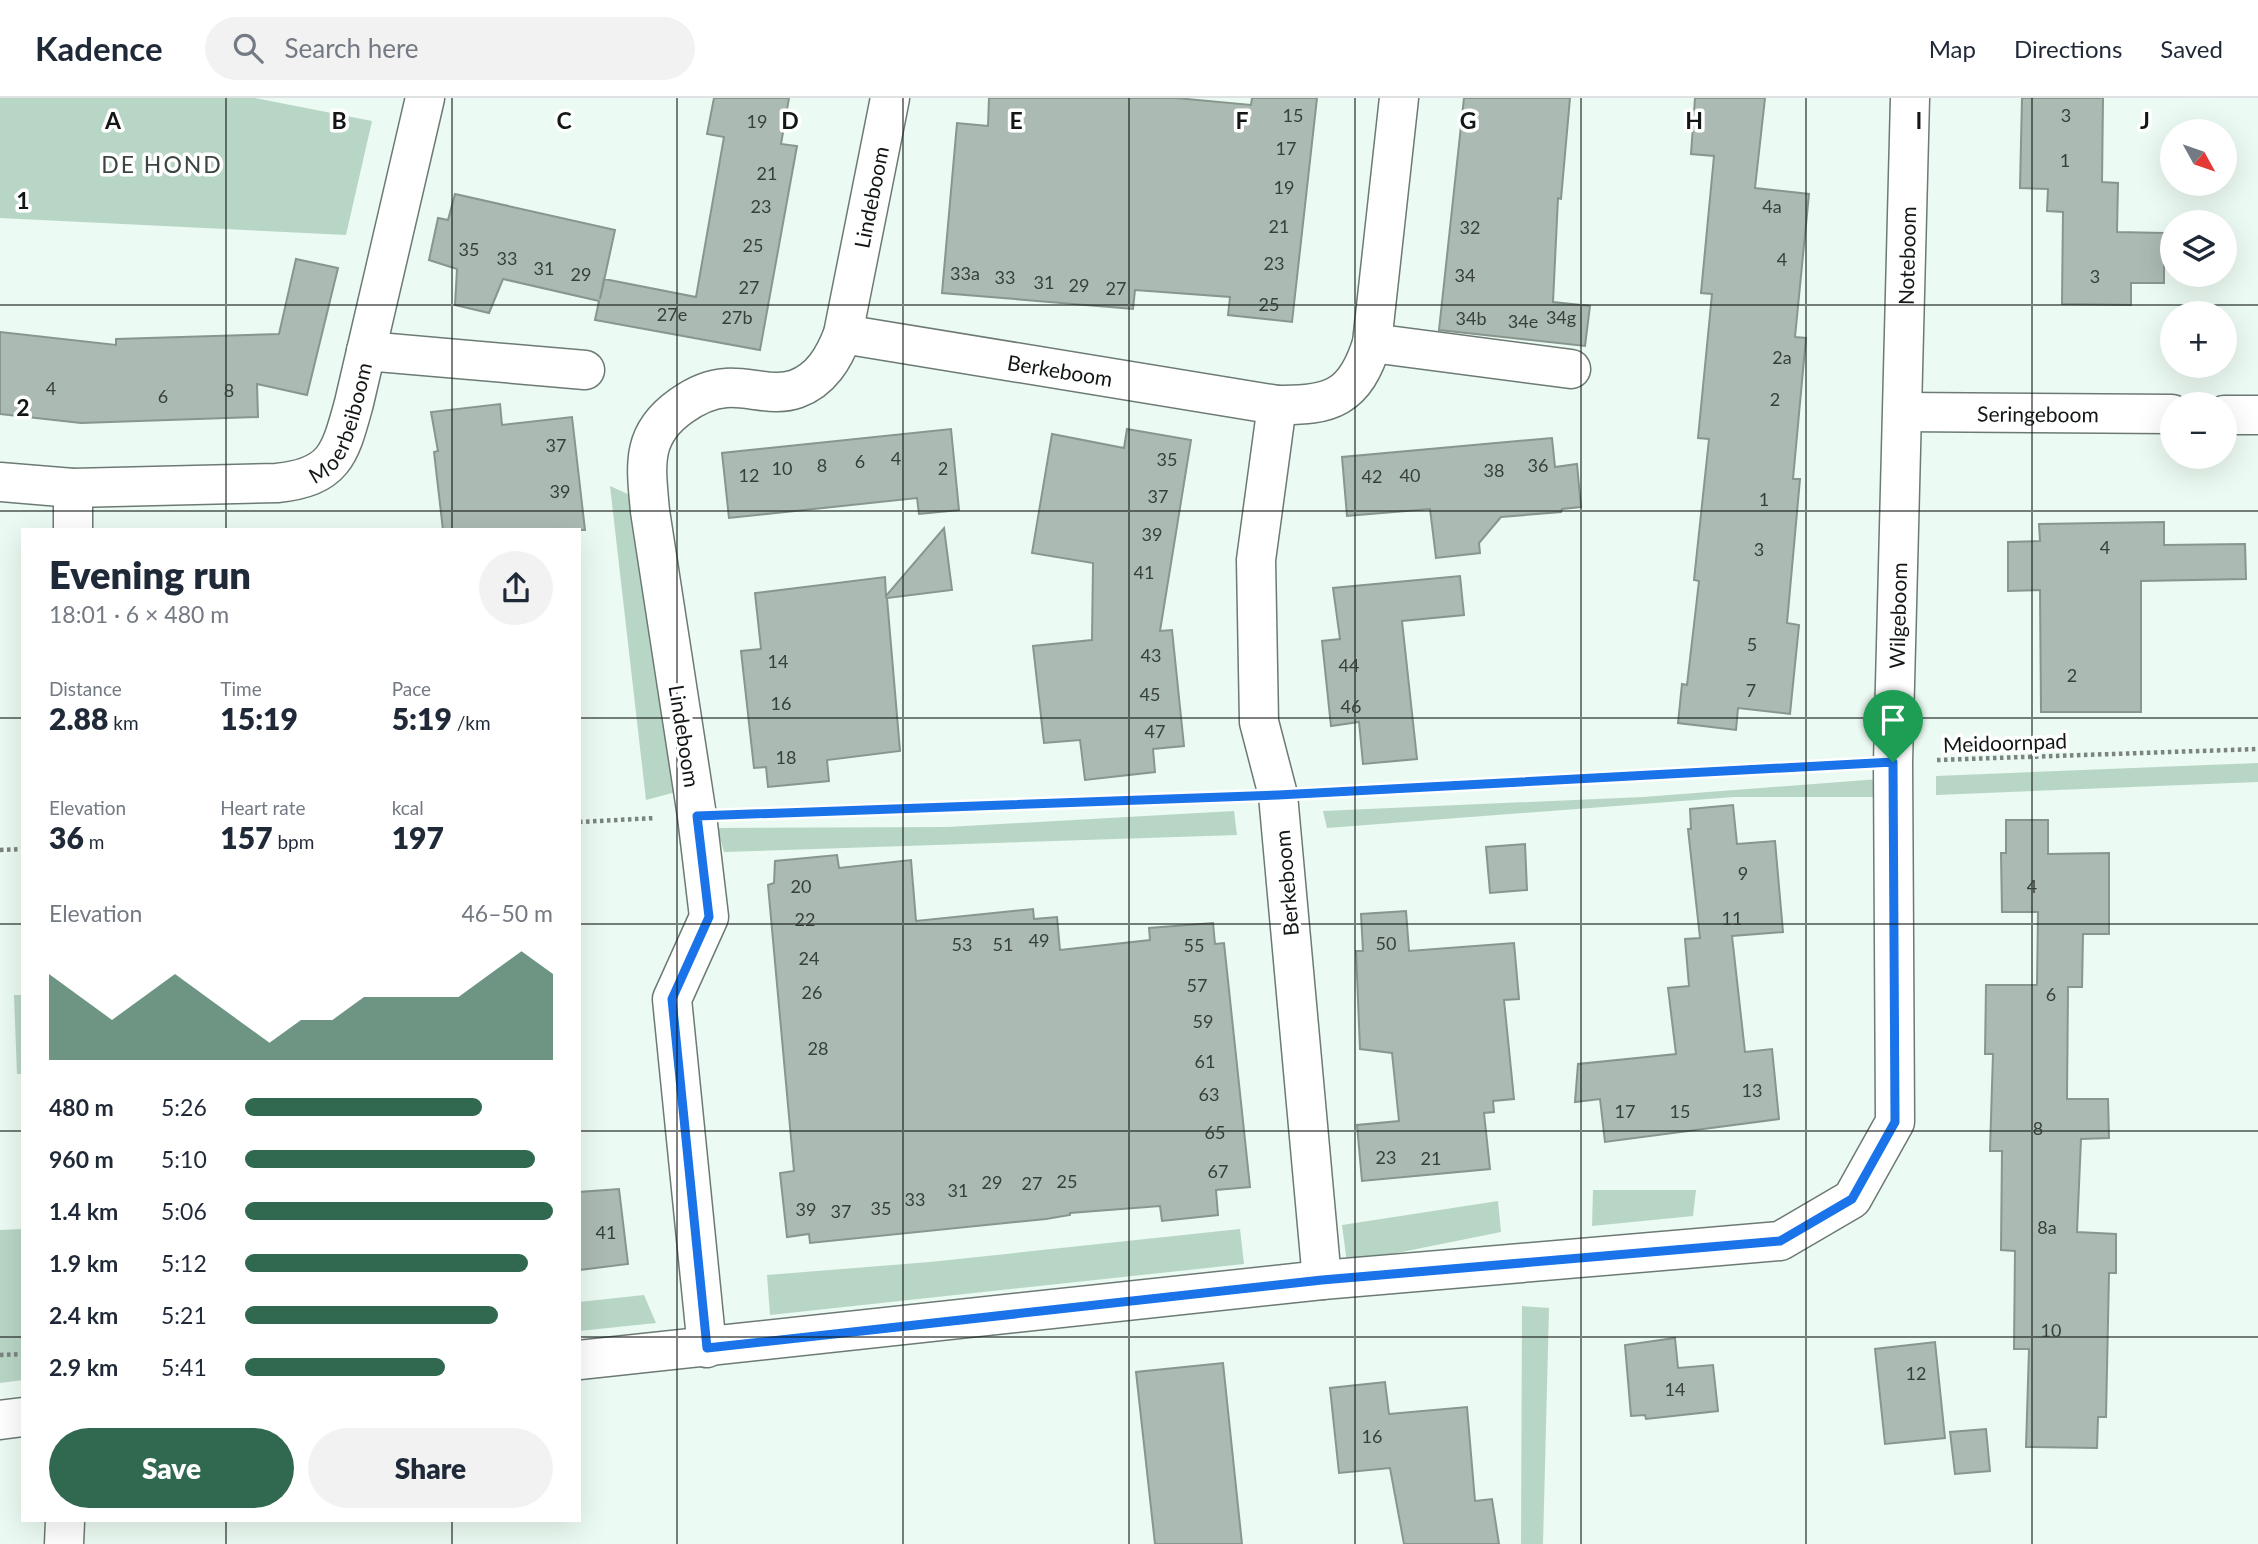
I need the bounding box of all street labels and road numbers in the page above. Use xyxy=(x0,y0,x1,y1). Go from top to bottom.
street label: Lindeboom xyxy=(848,144,893,250)
street label: Noteboom xyxy=(1892,206,1920,305)
street label: Berkeboom xyxy=(1006,349,1115,390)
street label: Moerbeiboom xyxy=(304,360,376,487)
street label: Seringeboom xyxy=(1977,400,2099,426)
street label: Wilgeboom xyxy=(1883,562,1911,669)
street label: Lindeboom xyxy=(665,683,705,789)
street label: Meidoornpad xyxy=(1942,727,2068,757)
street label: Berkeboom xyxy=(1269,829,1303,937)

